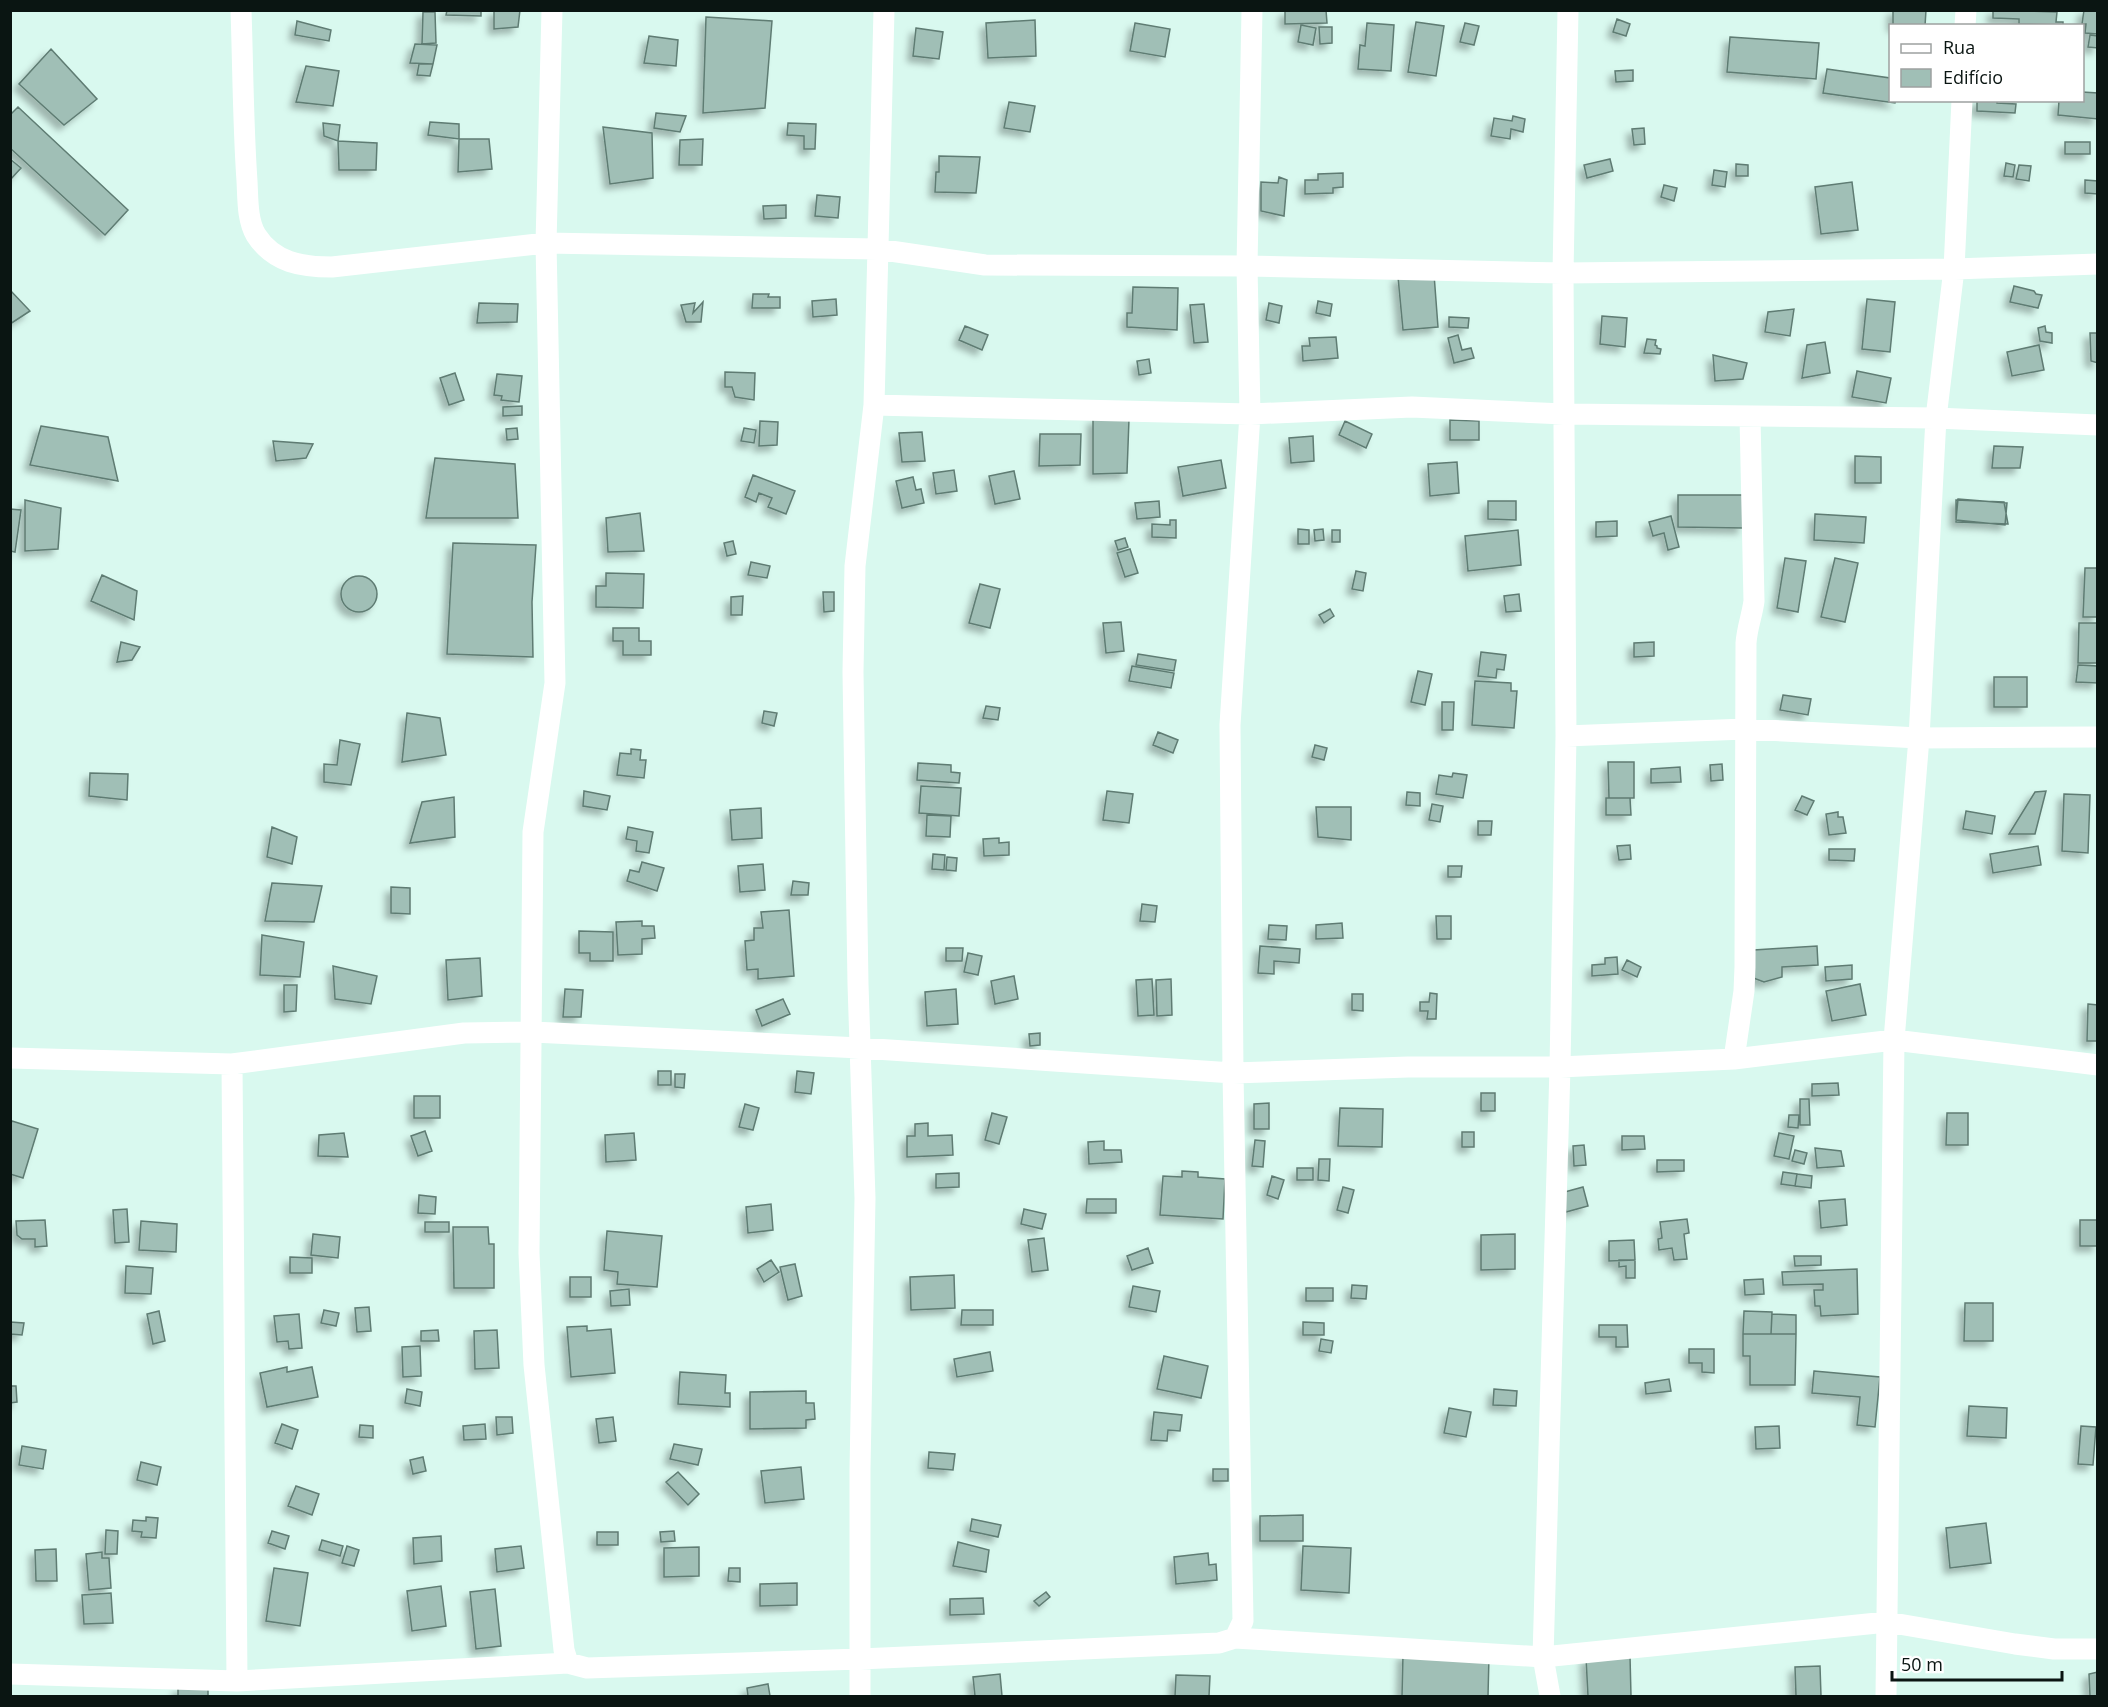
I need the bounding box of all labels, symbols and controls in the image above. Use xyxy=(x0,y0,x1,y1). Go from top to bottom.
legend xyxy=(1889,24,2084,102)
text: Rua xyxy=(1943,35,1975,59)
text: Edifício xyxy=(1943,65,2003,89)
scale bar xyxy=(1892,1644,2062,1682)
text: 50 m xyxy=(1901,1652,1943,1676)

